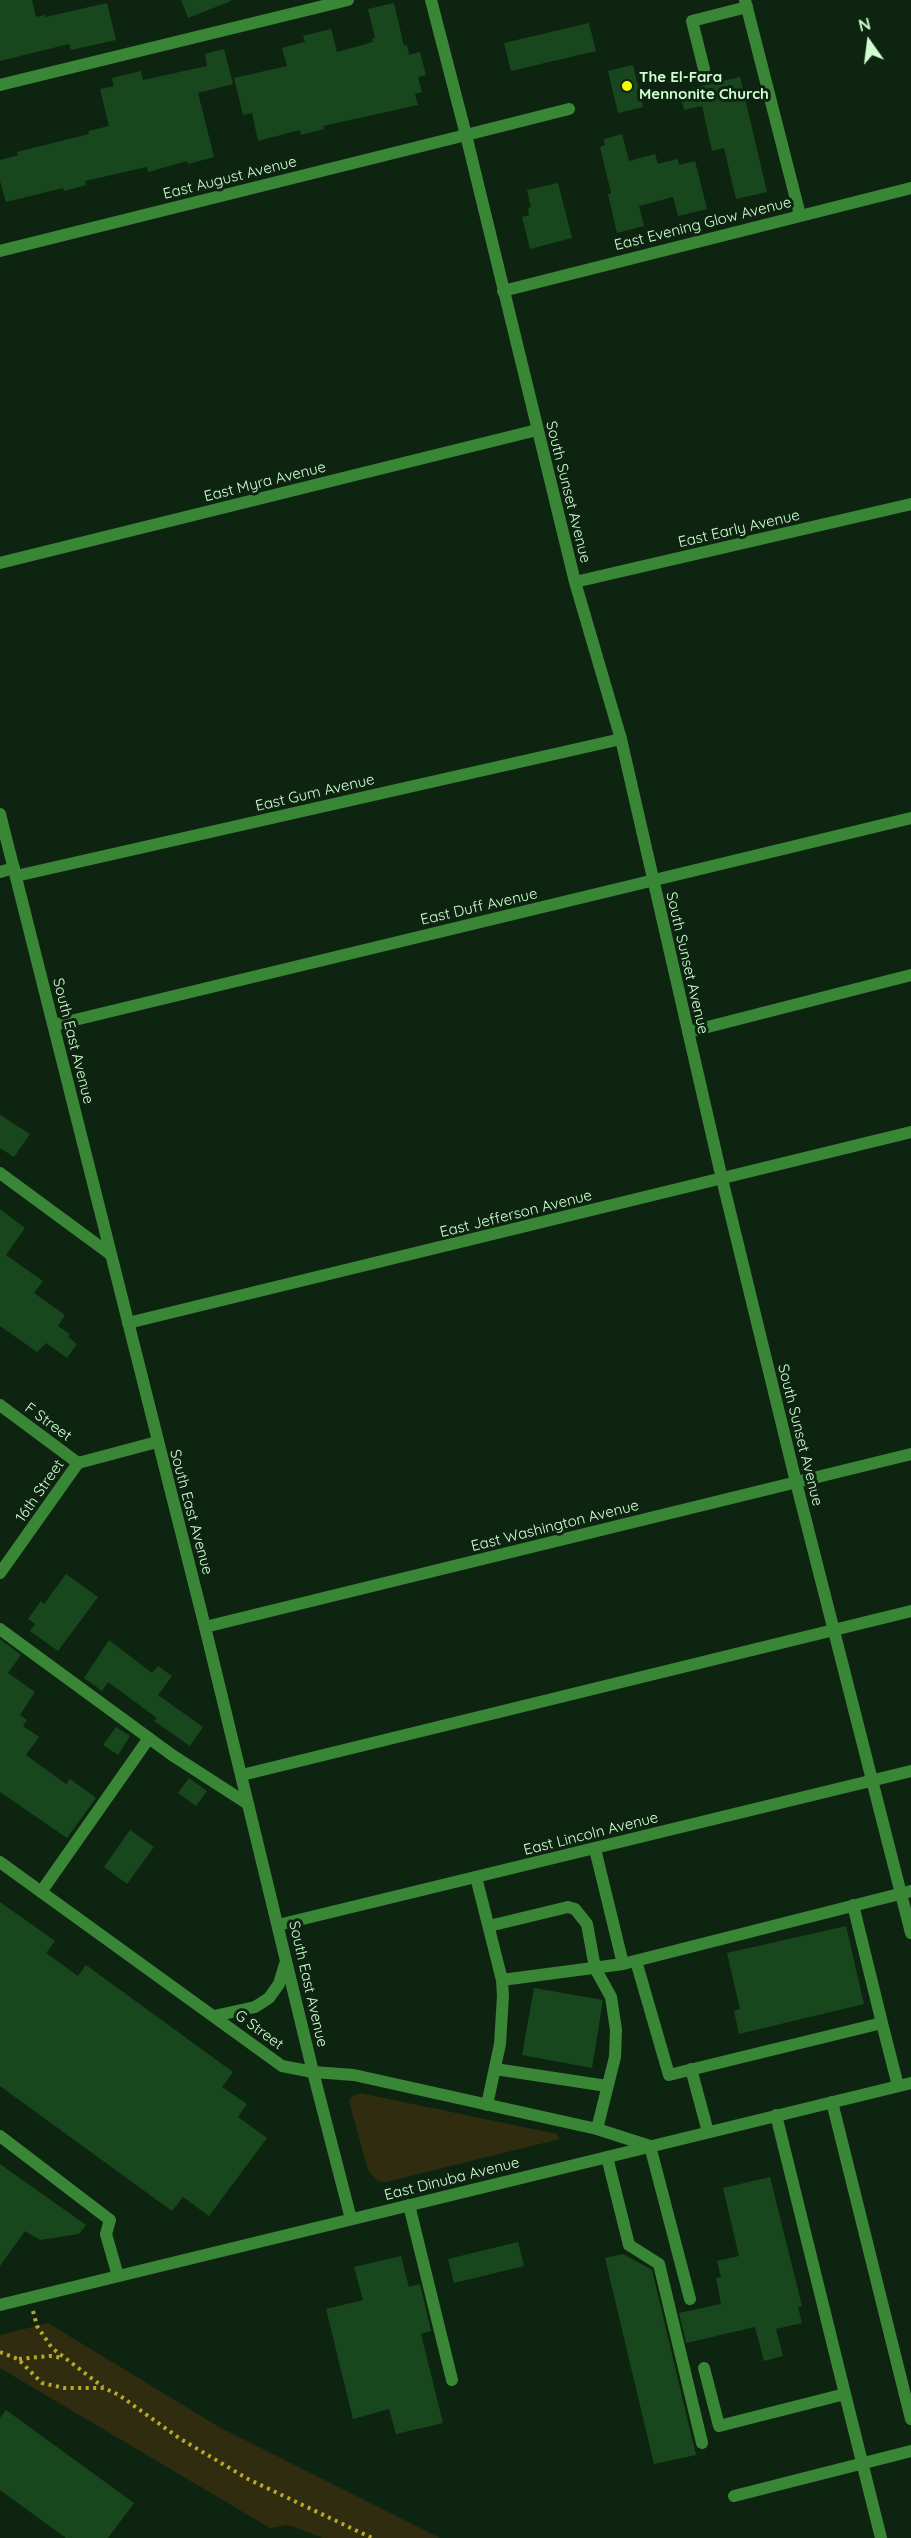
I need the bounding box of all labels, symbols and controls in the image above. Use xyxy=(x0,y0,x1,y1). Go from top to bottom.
north arrow xyxy=(839,12,899,72)
text: N xyxy=(857,13,873,36)
place label: The El-Fara Mennonite Church xyxy=(639,68,769,103)
marker: The El-Fara Mennonite Church xyxy=(620,79,634,93)
street label: East August Avenue xyxy=(161,153,299,203)
street label: East Evening Glow Avenue xyxy=(613,193,793,255)
street label: South Sunset Avenue xyxy=(542,419,594,565)
street label: East Myra Avenue xyxy=(202,458,328,506)
street label: East Early Avenue xyxy=(676,506,802,552)
street label: East Gum Avenue xyxy=(254,771,376,815)
street label: East Duff Avenue xyxy=(419,885,539,929)
street label: South Sunset Avenue xyxy=(662,890,712,1036)
street label: South East Avenue xyxy=(49,976,97,1106)
street label: East Jefferson Avenue xyxy=(438,1186,594,1242)
street label: South Sunset Avenue xyxy=(774,1362,826,1508)
street label: F Street xyxy=(21,1399,75,1445)
street label: South East Avenue xyxy=(166,1447,216,1577)
street label: 16th Street xyxy=(12,1456,68,1526)
street label: East Washington Avenue xyxy=(469,1496,641,1556)
street label: East Lincoln Avenue xyxy=(522,1809,660,1859)
street label: South East Avenue xyxy=(285,1919,331,2049)
street label: G Street xyxy=(231,2006,287,2054)
street label: East Dinuba Avenue xyxy=(383,2154,521,2204)

